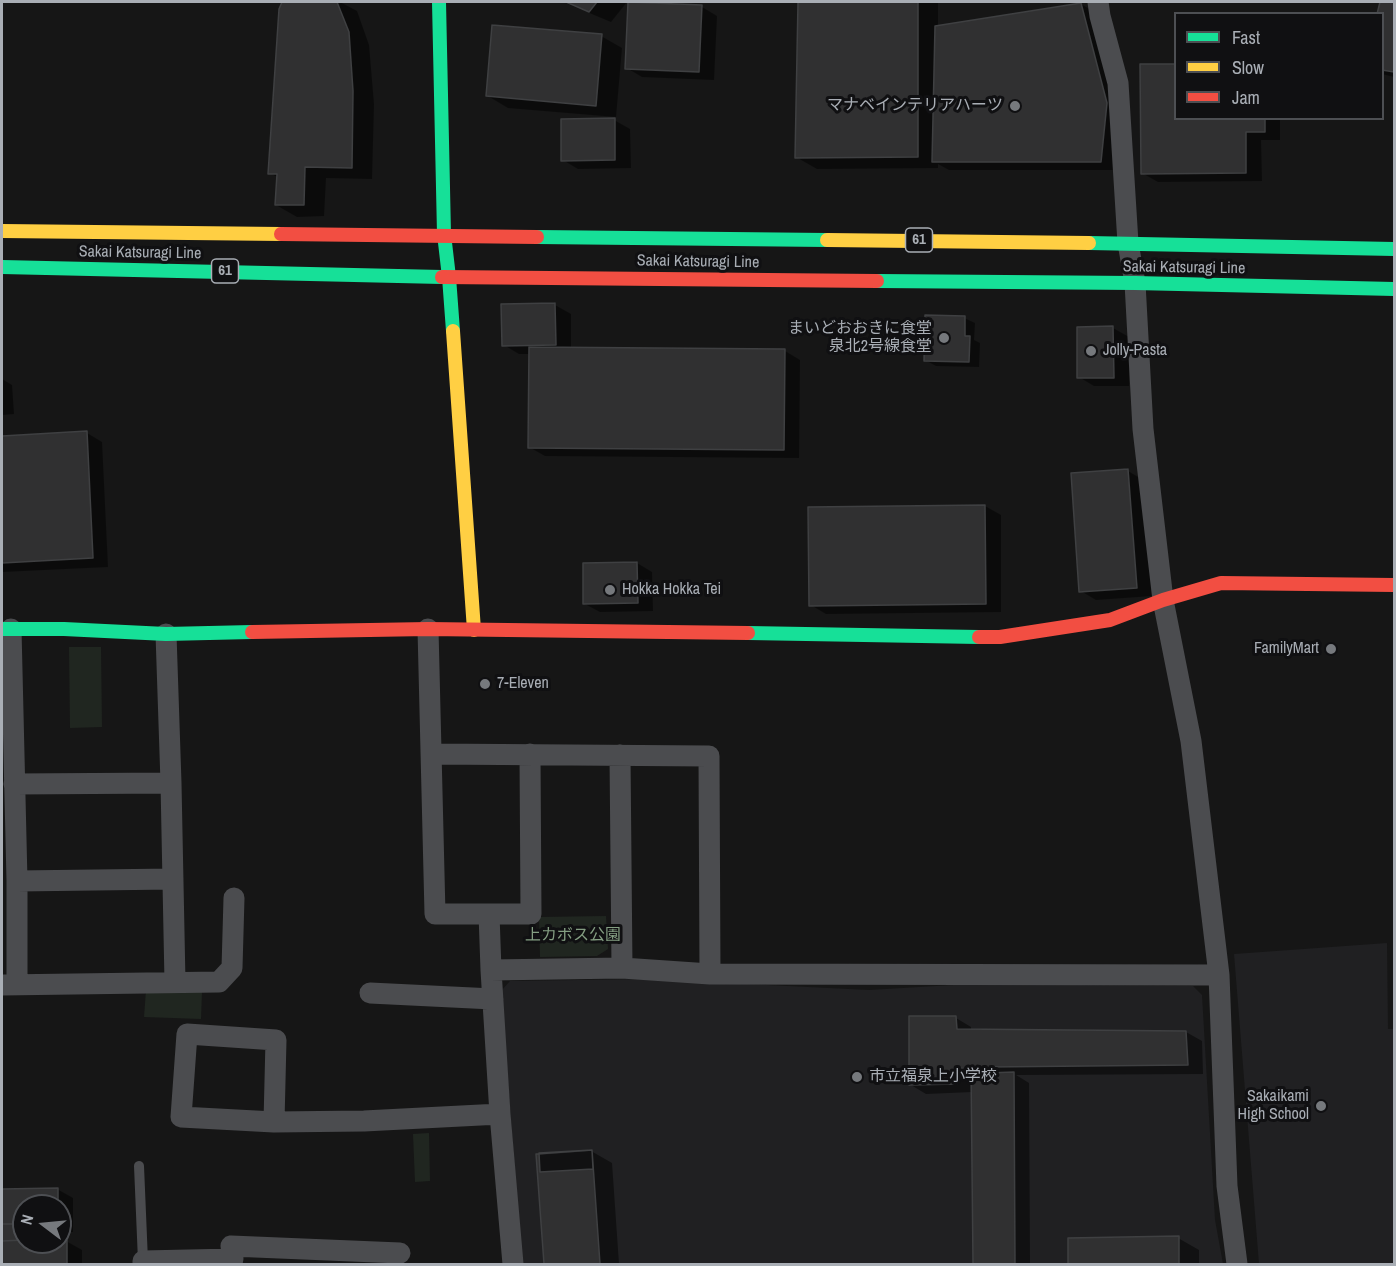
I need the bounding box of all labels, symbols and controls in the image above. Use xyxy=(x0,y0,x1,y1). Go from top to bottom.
legend xyxy=(1174,12,1384,120)
text: Fast xyxy=(1232,25,1260,50)
text: Slow xyxy=(1232,55,1264,80)
text: Jam xyxy=(1232,85,1260,110)
place label: マナベインテリアハーツ xyxy=(827,96,1003,116)
marker: マナベインテリアハーツ xyxy=(1008,99,1022,113)
road number: 61 xyxy=(906,228,932,252)
street label: Sakai Katsuragi Line xyxy=(79,242,201,264)
street label: Sakai Katsuragi Line xyxy=(637,251,759,273)
street label: Sakai Katsuragi Line xyxy=(1123,257,1245,279)
road number: 61 xyxy=(212,259,238,283)
place label: まいどおおきに食堂 泉北2号線食堂 xyxy=(788,319,932,357)
marker: まいどおおきに食堂 泉北2号線食堂 xyxy=(937,331,951,345)
place label: Jolly-Pasta xyxy=(1103,341,1167,361)
marker: Jolly-Pasta xyxy=(1084,344,1098,358)
place label: Hokka Hokka Tei xyxy=(622,580,721,600)
marker: Hokka Hokka Tei xyxy=(603,583,617,597)
place label: FamilyMart xyxy=(1254,639,1319,659)
marker: FamilyMart xyxy=(1324,642,1338,656)
place label: 7-Eleven xyxy=(497,674,549,694)
marker: 7-Eleven xyxy=(478,677,492,691)
park label: 上カボス公園 xyxy=(525,926,621,946)
place label: 市立福泉上小学校 xyxy=(869,1067,997,1087)
marker: 市立福泉上小学校 xyxy=(850,1070,864,1084)
place label: Sakaikami High School xyxy=(1238,1087,1309,1125)
marker: Sakaikami High School xyxy=(1314,1099,1328,1113)
north arrow xyxy=(12,1194,72,1254)
text: N xyxy=(15,1212,38,1227)

